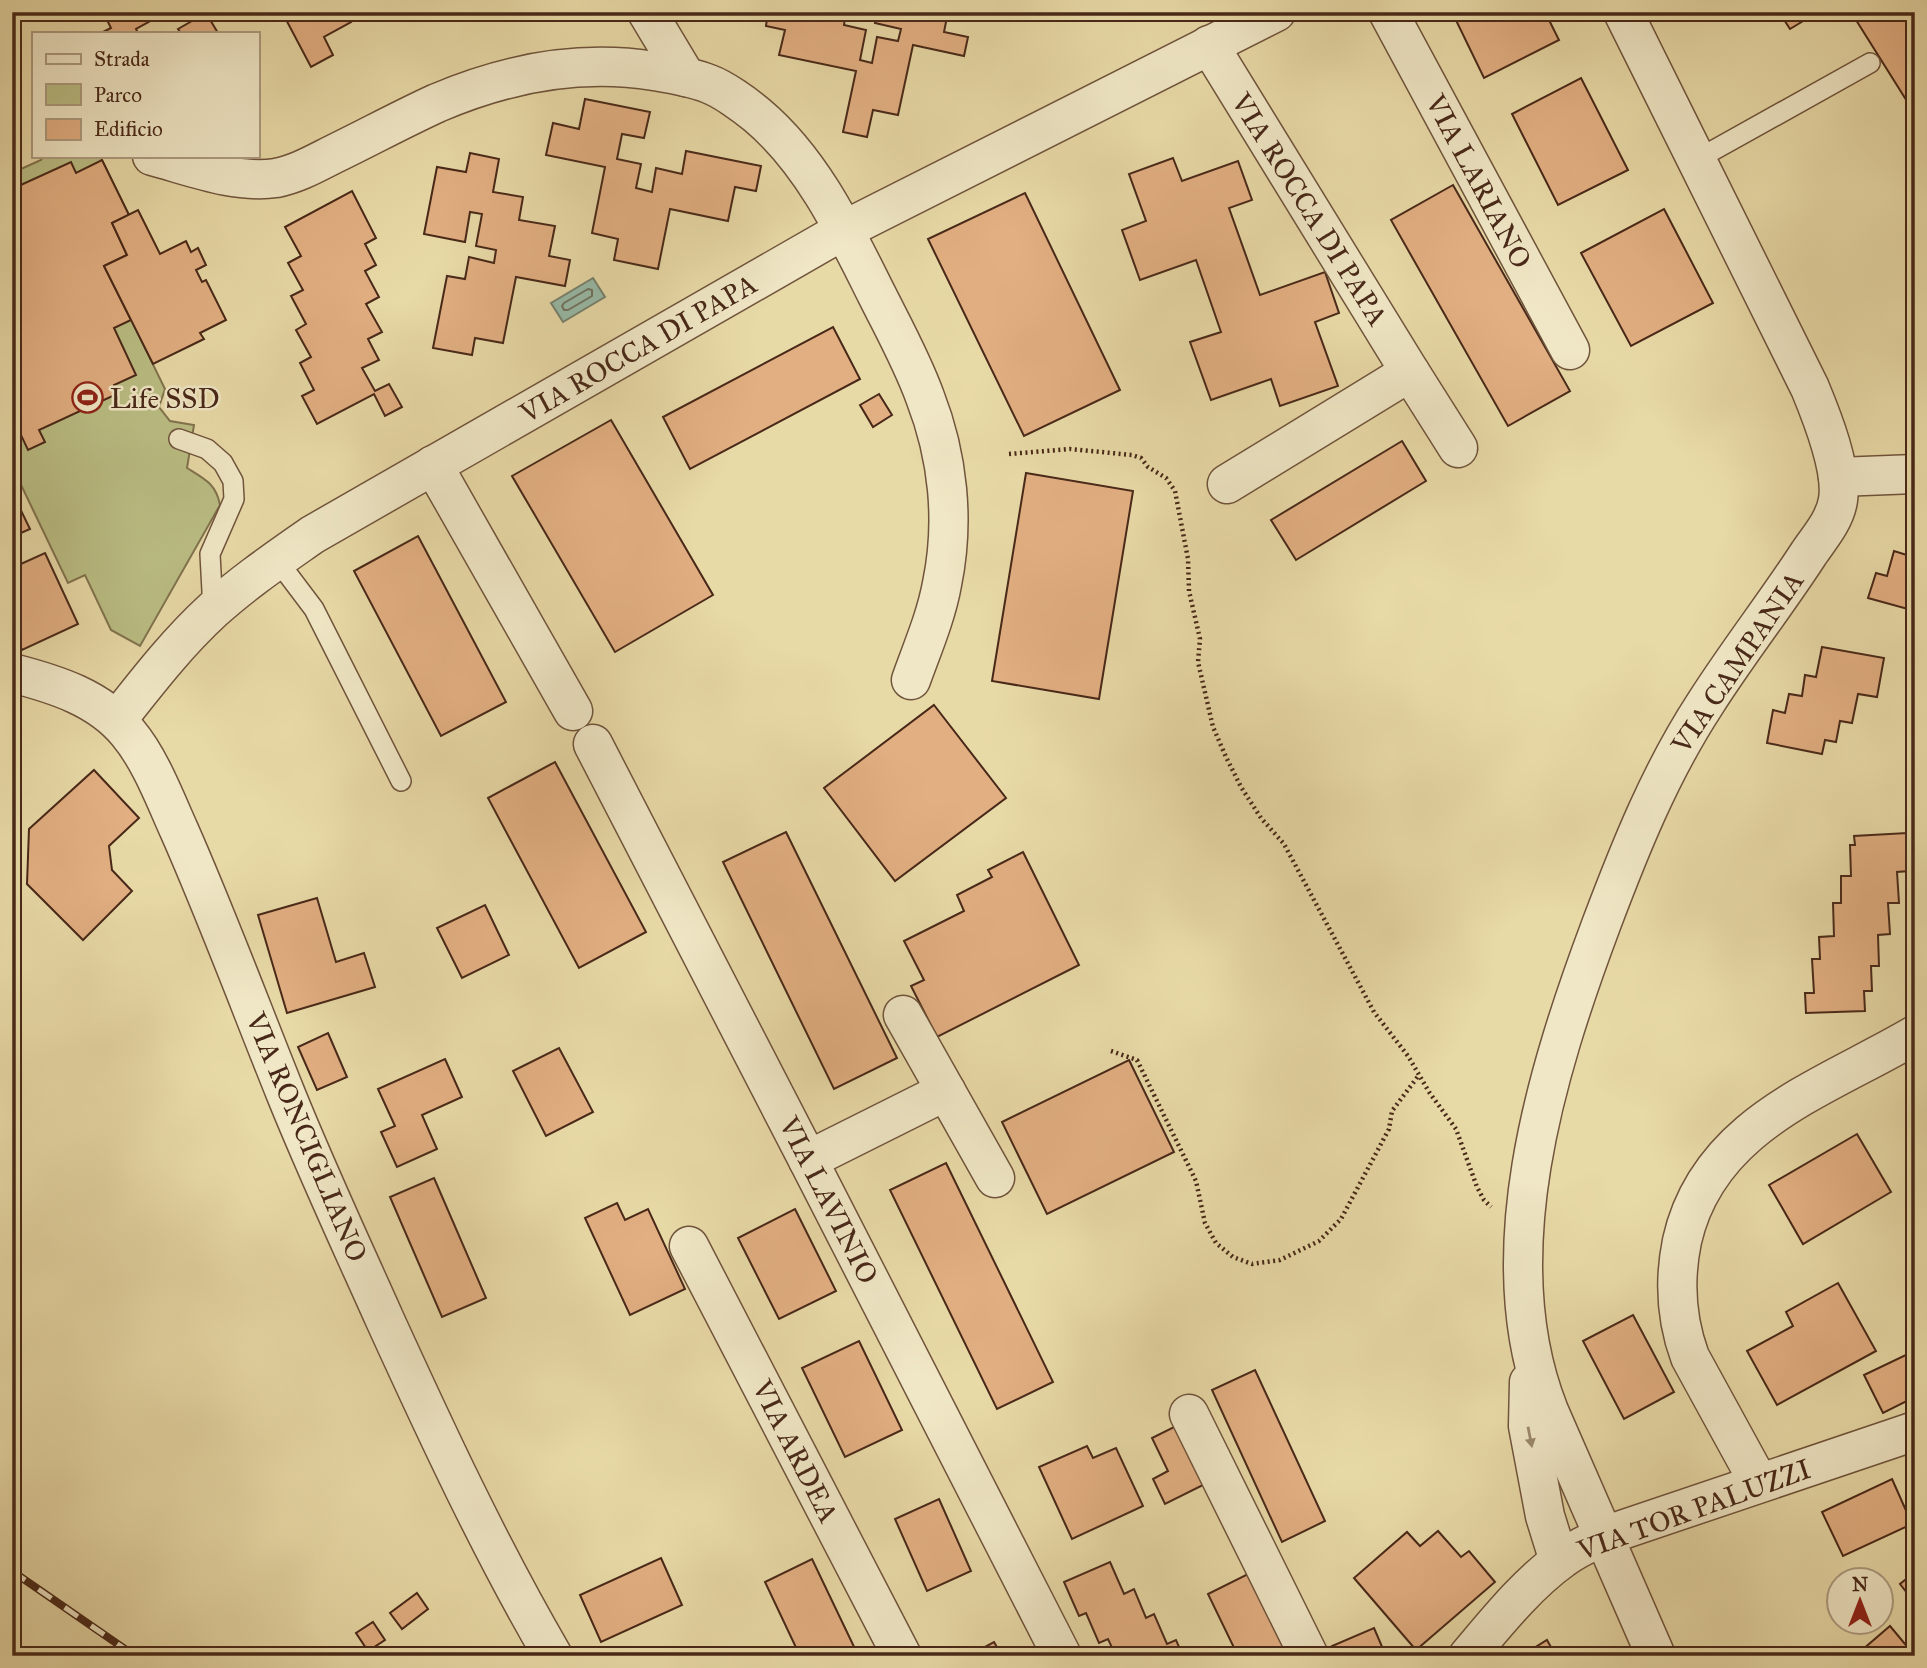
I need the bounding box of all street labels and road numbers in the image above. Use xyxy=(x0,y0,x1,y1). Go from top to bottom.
street label: VIA ROCCA DI PAPA xyxy=(1223,86,1395,332)
street label: VIA LARIANO xyxy=(1418,87,1539,274)
street label: VIA ROCCA DI PAPA xyxy=(513,266,763,431)
street label: VIA CAMPANIA xyxy=(1663,565,1811,761)
street label: VIA RONCIGLIANO xyxy=(238,1006,375,1267)
street label: VIA LAVINIO xyxy=(771,1110,886,1290)
street label: VIA ARDEA xyxy=(744,1373,847,1529)
street label: VIA TOR PALUZZI xyxy=(1572,1451,1816,1568)

